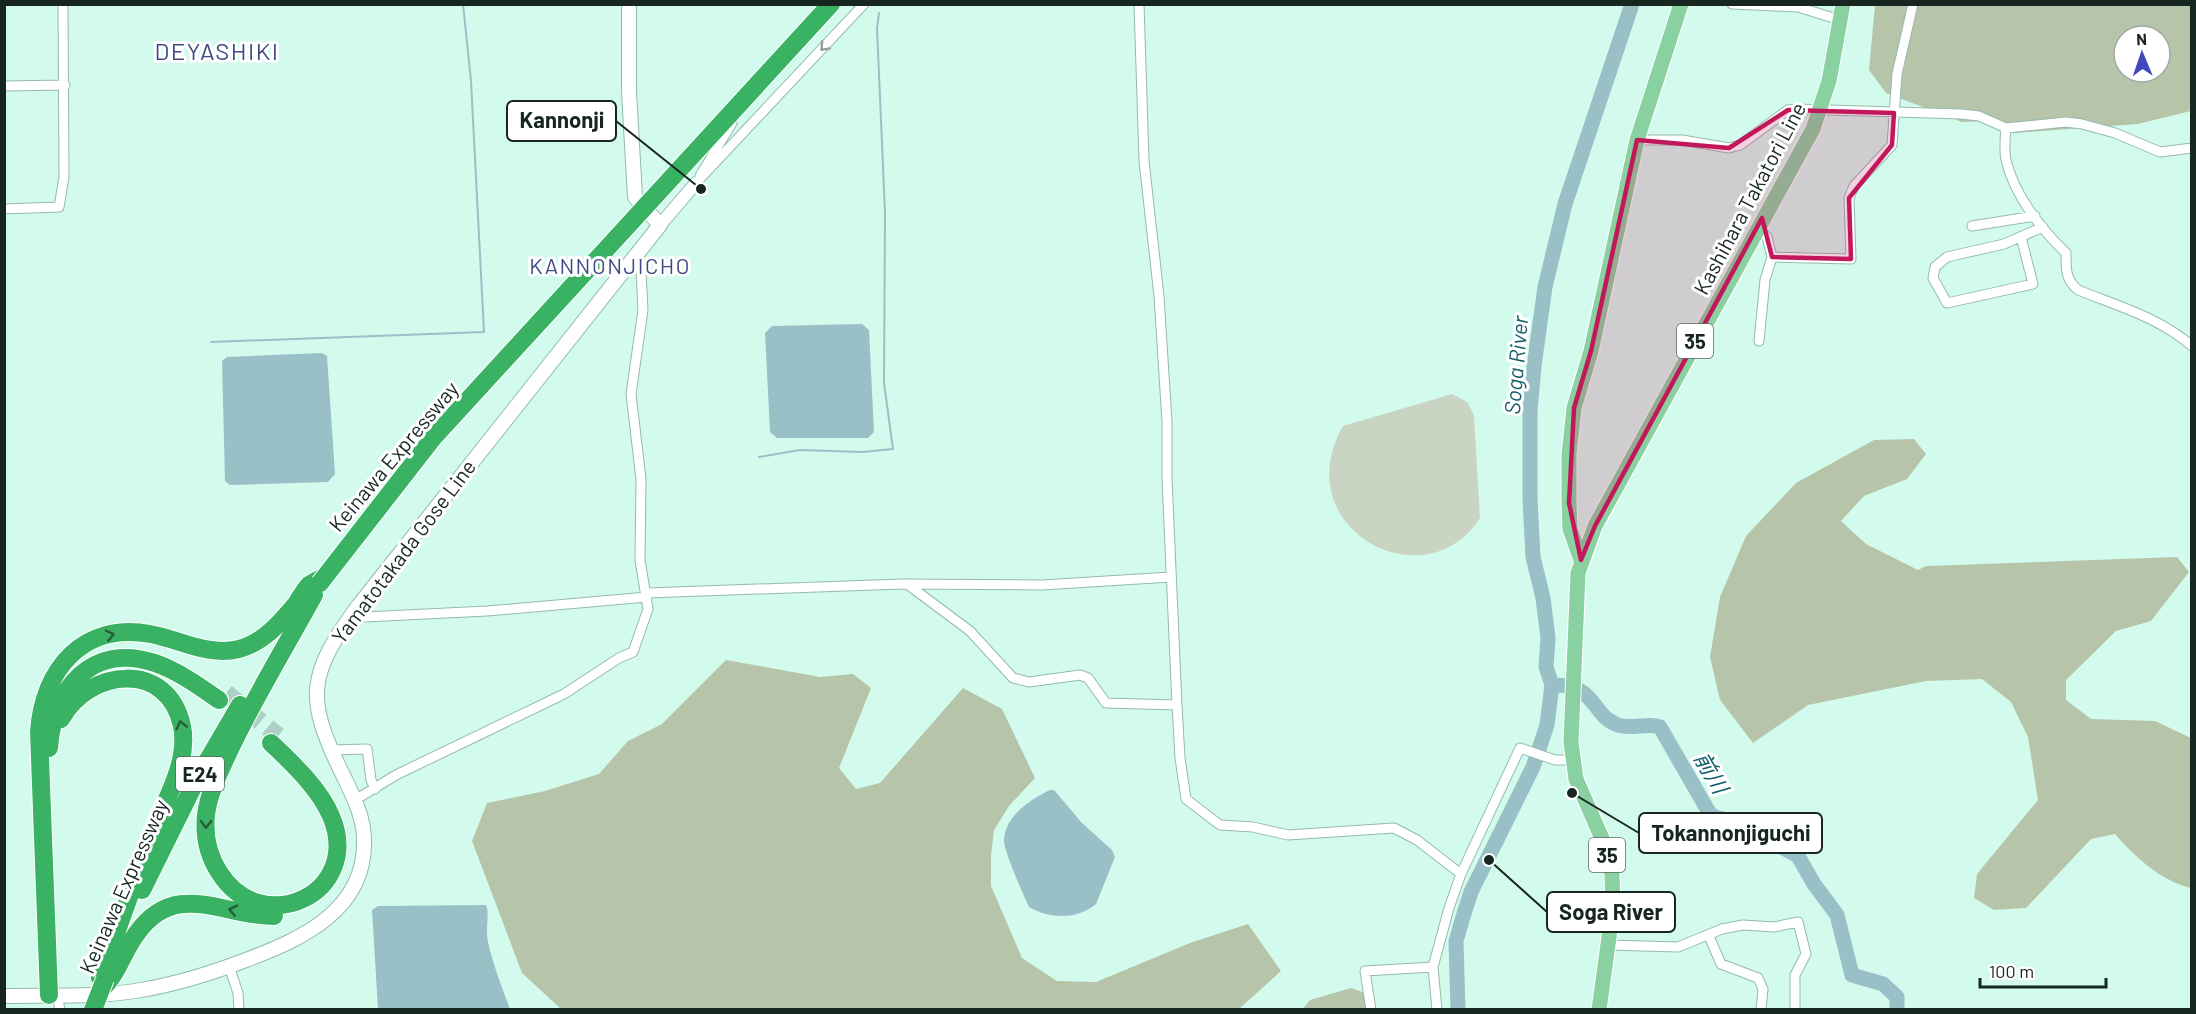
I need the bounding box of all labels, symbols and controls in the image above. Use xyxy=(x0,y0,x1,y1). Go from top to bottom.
north arrow xyxy=(2112,24,2172,84)
text: N xyxy=(2136,29,2147,48)
district label: DEYASHIKI xyxy=(154,36,280,65)
one-way arrow xyxy=(820,41,831,51)
street label: Kashihara Takatori Line xyxy=(1688,98,1810,298)
callout: Kannonji xyxy=(507,101,616,141)
text: Kannonji xyxy=(520,106,604,132)
district label: KANNONJICHO xyxy=(529,252,691,278)
water label: Soga River xyxy=(1498,313,1532,415)
road number: 35 xyxy=(1677,324,1713,358)
street label: Keinawa Expressway xyxy=(323,376,463,536)
street label: Yamatotakada Gose Line xyxy=(326,454,480,648)
one-way arrow xyxy=(105,629,115,642)
one-way arrow xyxy=(175,720,188,730)
water label: 前川 xyxy=(1690,746,1735,799)
road number: E24 xyxy=(176,757,224,791)
street label: Keinawa Expressway xyxy=(73,795,173,977)
callout: Tokannonjiguchi xyxy=(1639,813,1822,853)
text: Tokannonjiguchi xyxy=(1651,819,1811,845)
one-way arrow xyxy=(200,820,212,829)
road number: 35 xyxy=(1589,838,1625,872)
callout: Soga River xyxy=(1547,892,1675,932)
text: Soga River xyxy=(1559,898,1663,924)
one-way arrow xyxy=(228,904,238,917)
scale bar xyxy=(1980,951,2106,989)
text: 100 m xyxy=(1989,960,2034,982)

